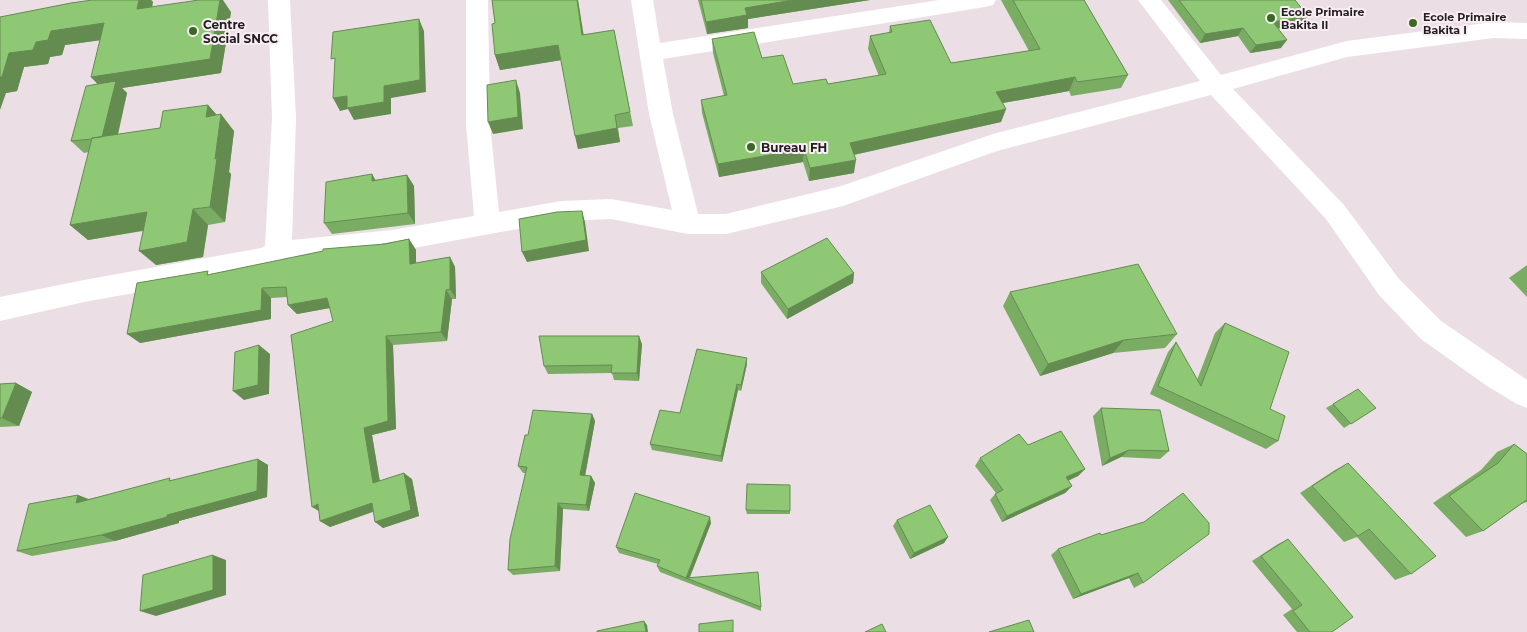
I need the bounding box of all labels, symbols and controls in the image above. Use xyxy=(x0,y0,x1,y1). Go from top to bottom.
place label: Ecole Primaire Bakita II xyxy=(1281,5,1365,32)
place label: Ecole Primaire Bakita I xyxy=(1423,10,1507,37)
marker: Ecole Primaire Bakita II xyxy=(1265,12,1277,24)
place label: Centre Social SNCC xyxy=(203,17,278,46)
marker: Ecole Primaire Bakita I xyxy=(1407,17,1419,29)
marker: Centre Social SNCC xyxy=(187,25,199,37)
place label: Bureau FH xyxy=(761,140,827,155)
marker: Bureau FH xyxy=(745,141,757,153)

